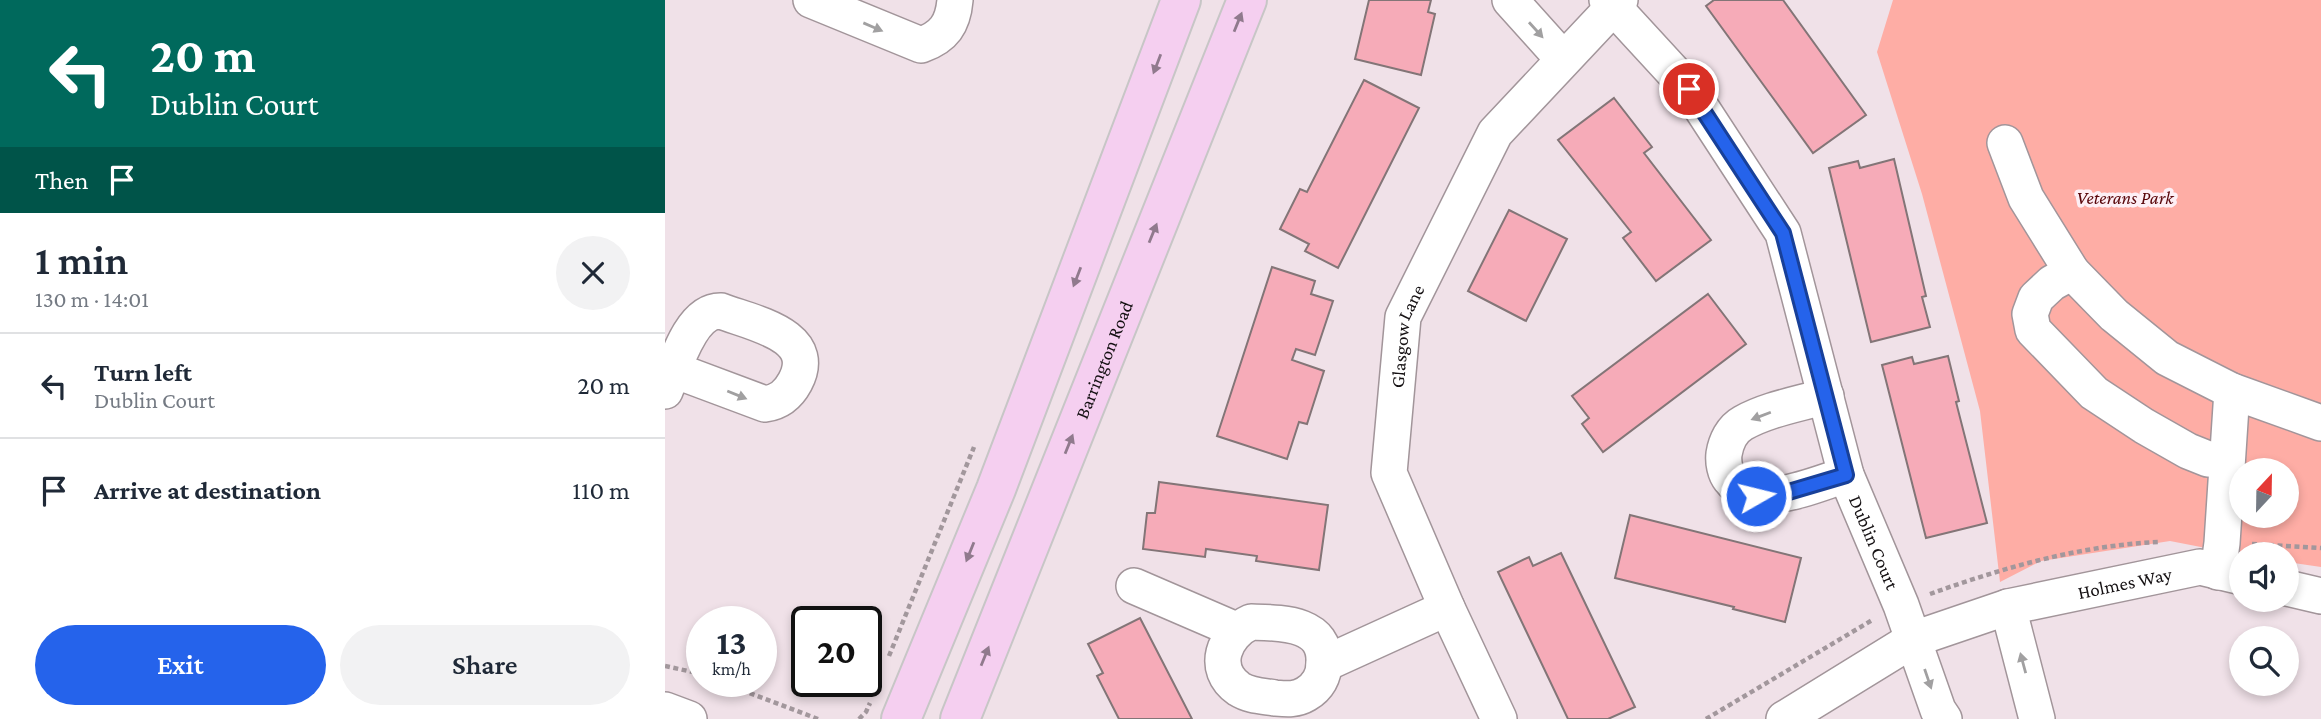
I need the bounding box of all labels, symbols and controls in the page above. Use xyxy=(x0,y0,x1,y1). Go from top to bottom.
one-way arrow xyxy=(1233,11,1244,32)
one-way arrow xyxy=(1528,21,1544,39)
one-way arrow xyxy=(863,22,884,33)
icon: left xyxy=(35,28,126,119)
text: 20 m xyxy=(150,28,256,83)
one-way arrow xyxy=(1151,53,1162,74)
pin xyxy=(1659,59,1719,119)
icon: arrive xyxy=(1670,70,1708,108)
text: Dublin Court xyxy=(150,86,318,122)
icon: arrive xyxy=(103,161,141,199)
text: Then xyxy=(35,166,89,195)
park label: Veterans Park xyxy=(2076,187,2174,208)
one-way arrow xyxy=(1148,222,1159,243)
text: 1 min xyxy=(35,236,128,283)
button: close xyxy=(556,236,630,310)
one-way arrow xyxy=(1071,266,1082,287)
street label: Glasgow Lane xyxy=(1386,281,1428,389)
text: 130 m · 14:01 xyxy=(35,286,149,312)
street label: Barrington Road xyxy=(1071,298,1136,422)
text: Turn left xyxy=(94,358,192,387)
icon: left xyxy=(35,367,73,405)
text: 20 m xyxy=(577,371,630,400)
text: Dublin Court xyxy=(94,387,215,413)
one-way arrow xyxy=(727,390,748,401)
one-way arrow xyxy=(1750,411,1771,422)
one-way arrow xyxy=(1064,434,1075,455)
north arrow xyxy=(2229,458,2299,528)
map controls xyxy=(2229,458,2299,696)
position arrow xyxy=(1719,459,1793,533)
icon: arrive xyxy=(35,472,73,510)
text: Arrive at destination xyxy=(94,476,321,505)
text: 110 m xyxy=(572,476,630,505)
street label: Dublin Court xyxy=(1845,492,1904,593)
one-way arrow xyxy=(964,542,975,563)
button: sound xyxy=(2229,542,2299,612)
street label: Holmes Way xyxy=(2076,563,2174,603)
speed limit sign: 20 xyxy=(791,606,882,697)
text: 13 xyxy=(716,623,747,662)
button: Exit xyxy=(35,625,326,705)
button: Share xyxy=(340,625,630,705)
button: search xyxy=(2229,626,2299,696)
one-way arrow xyxy=(979,645,990,666)
one-way arrow xyxy=(2017,652,2028,674)
text: km/h xyxy=(712,659,751,679)
one-way arrow xyxy=(1923,669,1934,690)

